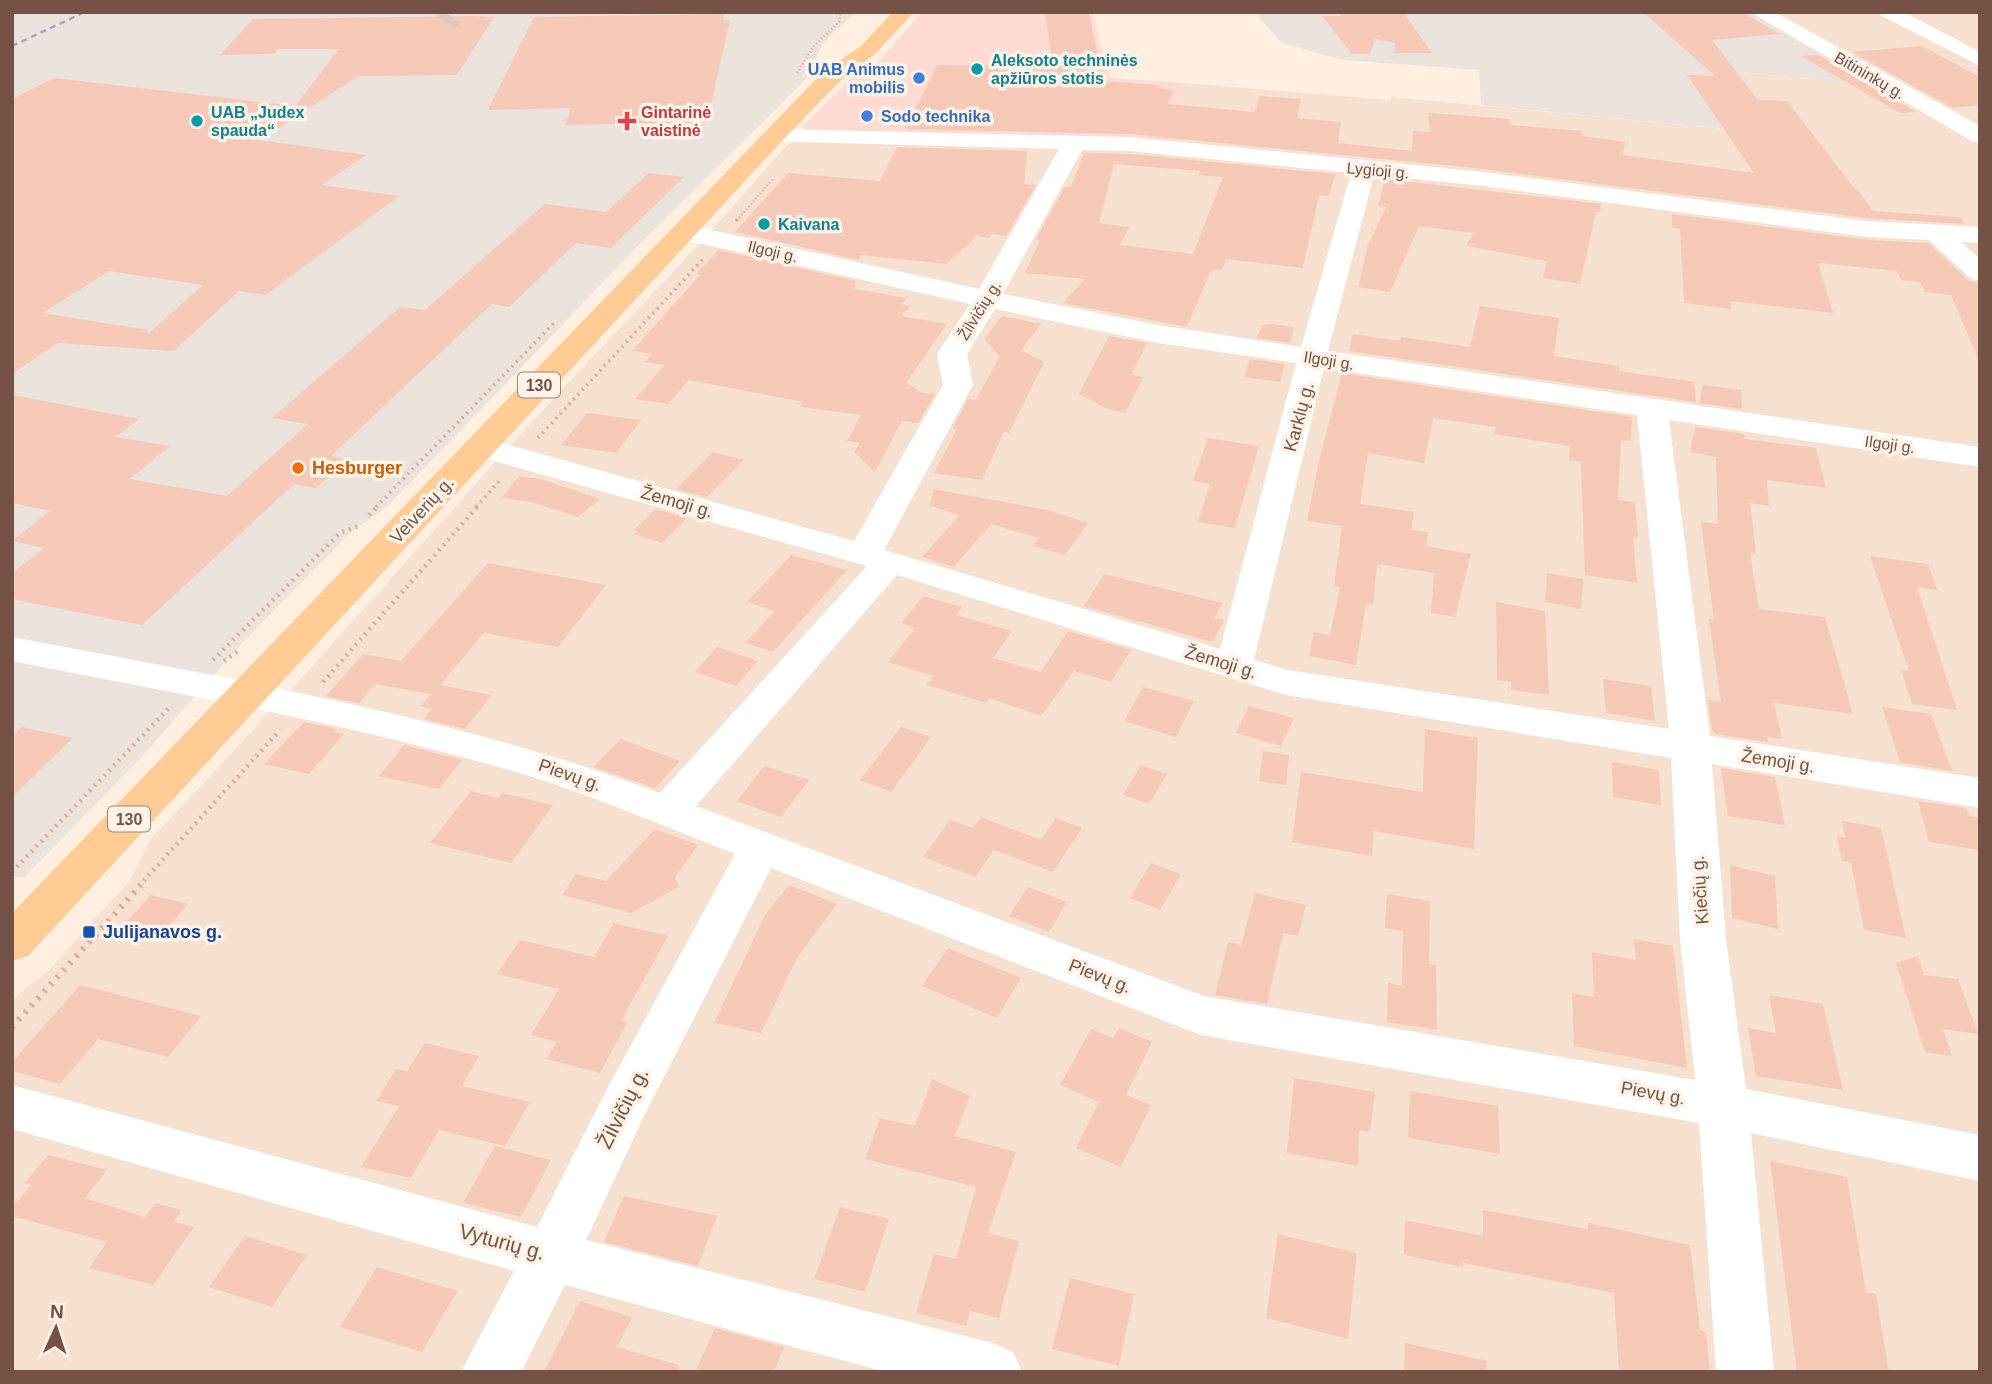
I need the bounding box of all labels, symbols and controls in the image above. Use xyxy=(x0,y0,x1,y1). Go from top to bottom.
street label: Bitininkų g. xyxy=(1832,49,1908,102)
place label: Aleksoto techninės apžiūros stotis xyxy=(991,52,1138,87)
place label: UAB Animus mobilis xyxy=(808,61,905,96)
marker: Aleksoto techninės apžiūros stotis xyxy=(969,61,985,77)
marker: UAB Animus mobilis xyxy=(911,70,927,86)
place label: UAB „Judex spauda“ xyxy=(211,104,304,139)
place label: Gintarinė vaistinė xyxy=(641,104,711,139)
marker: Sodo technika xyxy=(859,108,875,124)
place label: Sodo technika xyxy=(881,108,990,125)
marker: UAB „Judex spauda“ xyxy=(189,113,205,129)
marker: Gintarinė vaistinė xyxy=(619,113,635,129)
street label: Lygioji g. xyxy=(1346,159,1410,182)
marker: Kaivana xyxy=(756,216,772,232)
place label: Kaivana xyxy=(778,216,839,233)
street label: Ilgoji g. xyxy=(746,238,800,265)
street label: Žilvičių g. xyxy=(954,277,1004,343)
street label: Ilgoji g. xyxy=(1303,348,1355,373)
road number: 130 xyxy=(518,372,560,398)
street label: Karklų g. xyxy=(1280,380,1318,454)
street label: Ilgoji g. xyxy=(1864,433,1916,456)
place label: Hesburger xyxy=(312,458,402,478)
marker: Hesburger xyxy=(290,460,306,476)
street label: Veiverių g. xyxy=(386,472,458,548)
street label: Žemoji g. xyxy=(639,482,715,522)
street label: Žemoji g. xyxy=(1183,642,1259,682)
street label: Žemoji g. xyxy=(1740,745,1816,777)
street label: Pievų g. xyxy=(536,755,604,795)
road number: 130 xyxy=(108,806,150,832)
street label: Kiečių g. xyxy=(1688,855,1712,925)
place label: Julijanavos g. xyxy=(103,922,222,942)
marker: Julijanavos g. xyxy=(81,924,97,940)
street label: Pievų g. xyxy=(1066,955,1134,997)
street label: Žilvičių g. xyxy=(592,1064,653,1152)
street label: Pievų g. xyxy=(1619,1078,1687,1108)
street label: Vyturių g. xyxy=(457,1219,548,1264)
north arrow xyxy=(21,1293,91,1363)
text: N xyxy=(49,1301,64,1322)

